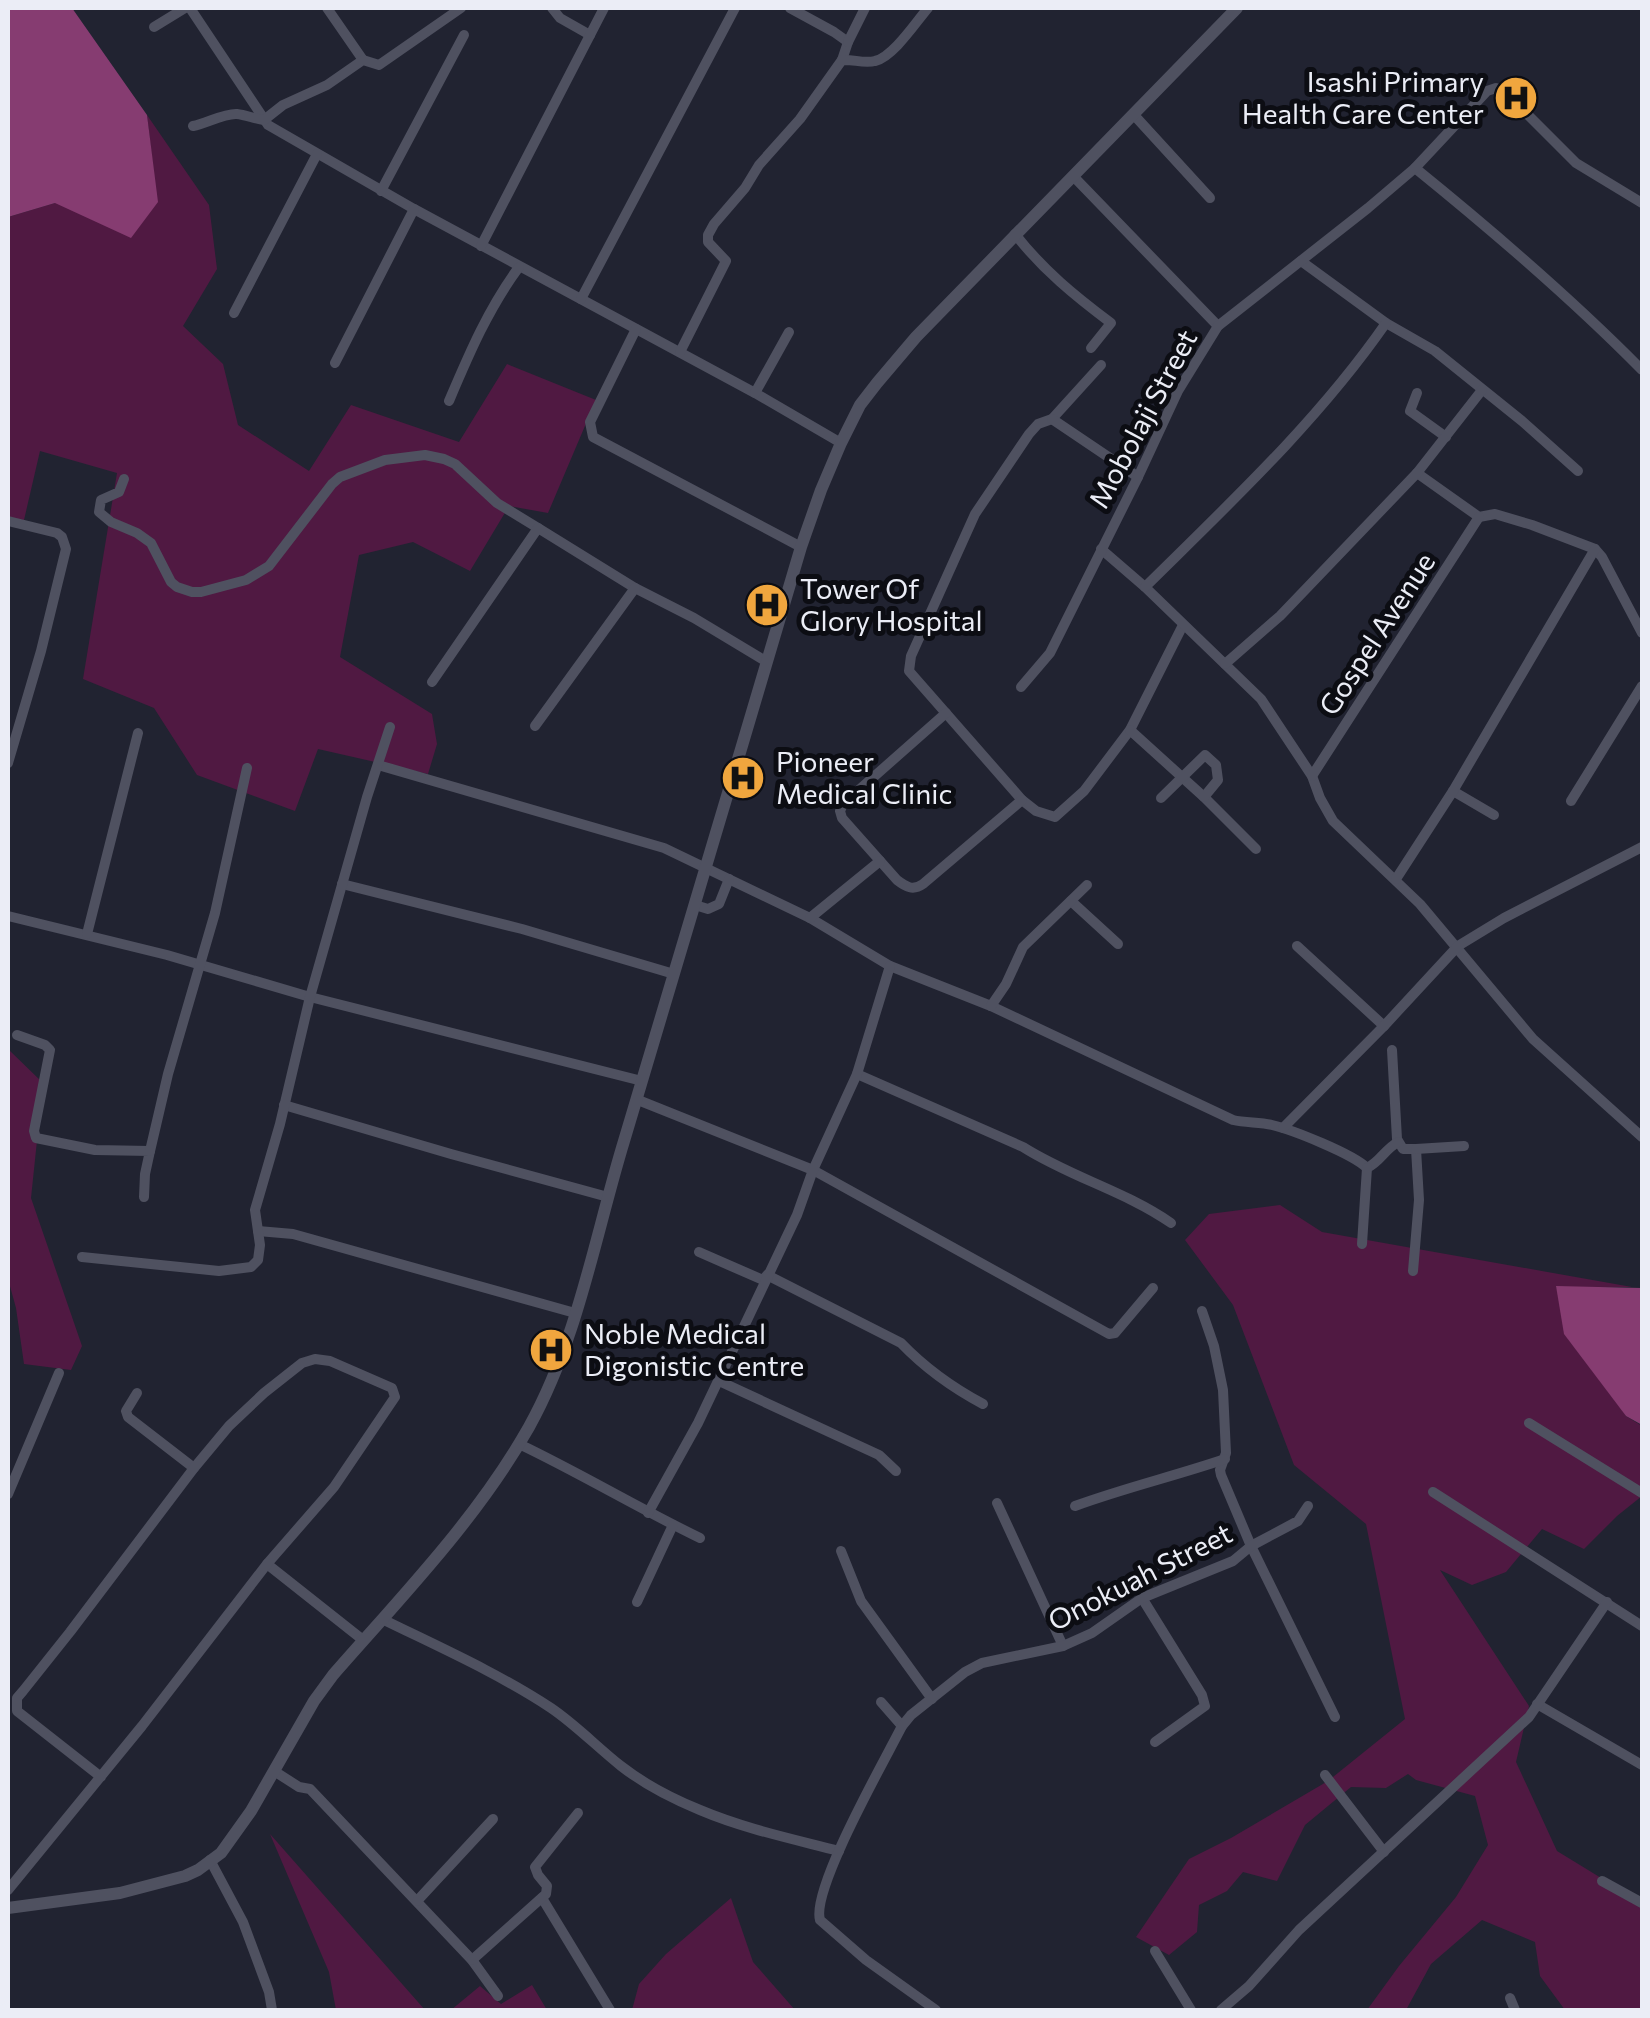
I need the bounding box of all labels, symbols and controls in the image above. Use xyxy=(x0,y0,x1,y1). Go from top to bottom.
place label: Isashi Primary Health Care Center xyxy=(1242,64,1484,130)
hospital icon: Isashi Primary Health Care Center xyxy=(1493,75,1539,121)
street label: Mobolaji Street xyxy=(1081,323,1203,514)
street label: Gospel Avenue xyxy=(1311,546,1441,721)
place label: Tower Of Glory Hospital xyxy=(800,571,983,637)
hospital icon: Tower Of Glory Hospital xyxy=(744,582,790,628)
place label: Pioneer Medical Clinic xyxy=(776,744,952,810)
hospital icon: Pioneer Medical Clinic xyxy=(720,755,766,801)
place label: Noble Medical Digonistic Centre xyxy=(584,1316,804,1382)
hospital icon: Noble Medical Digonistic Centre xyxy=(528,1327,574,1373)
street label: Onokuah Street xyxy=(1042,1515,1237,1637)

